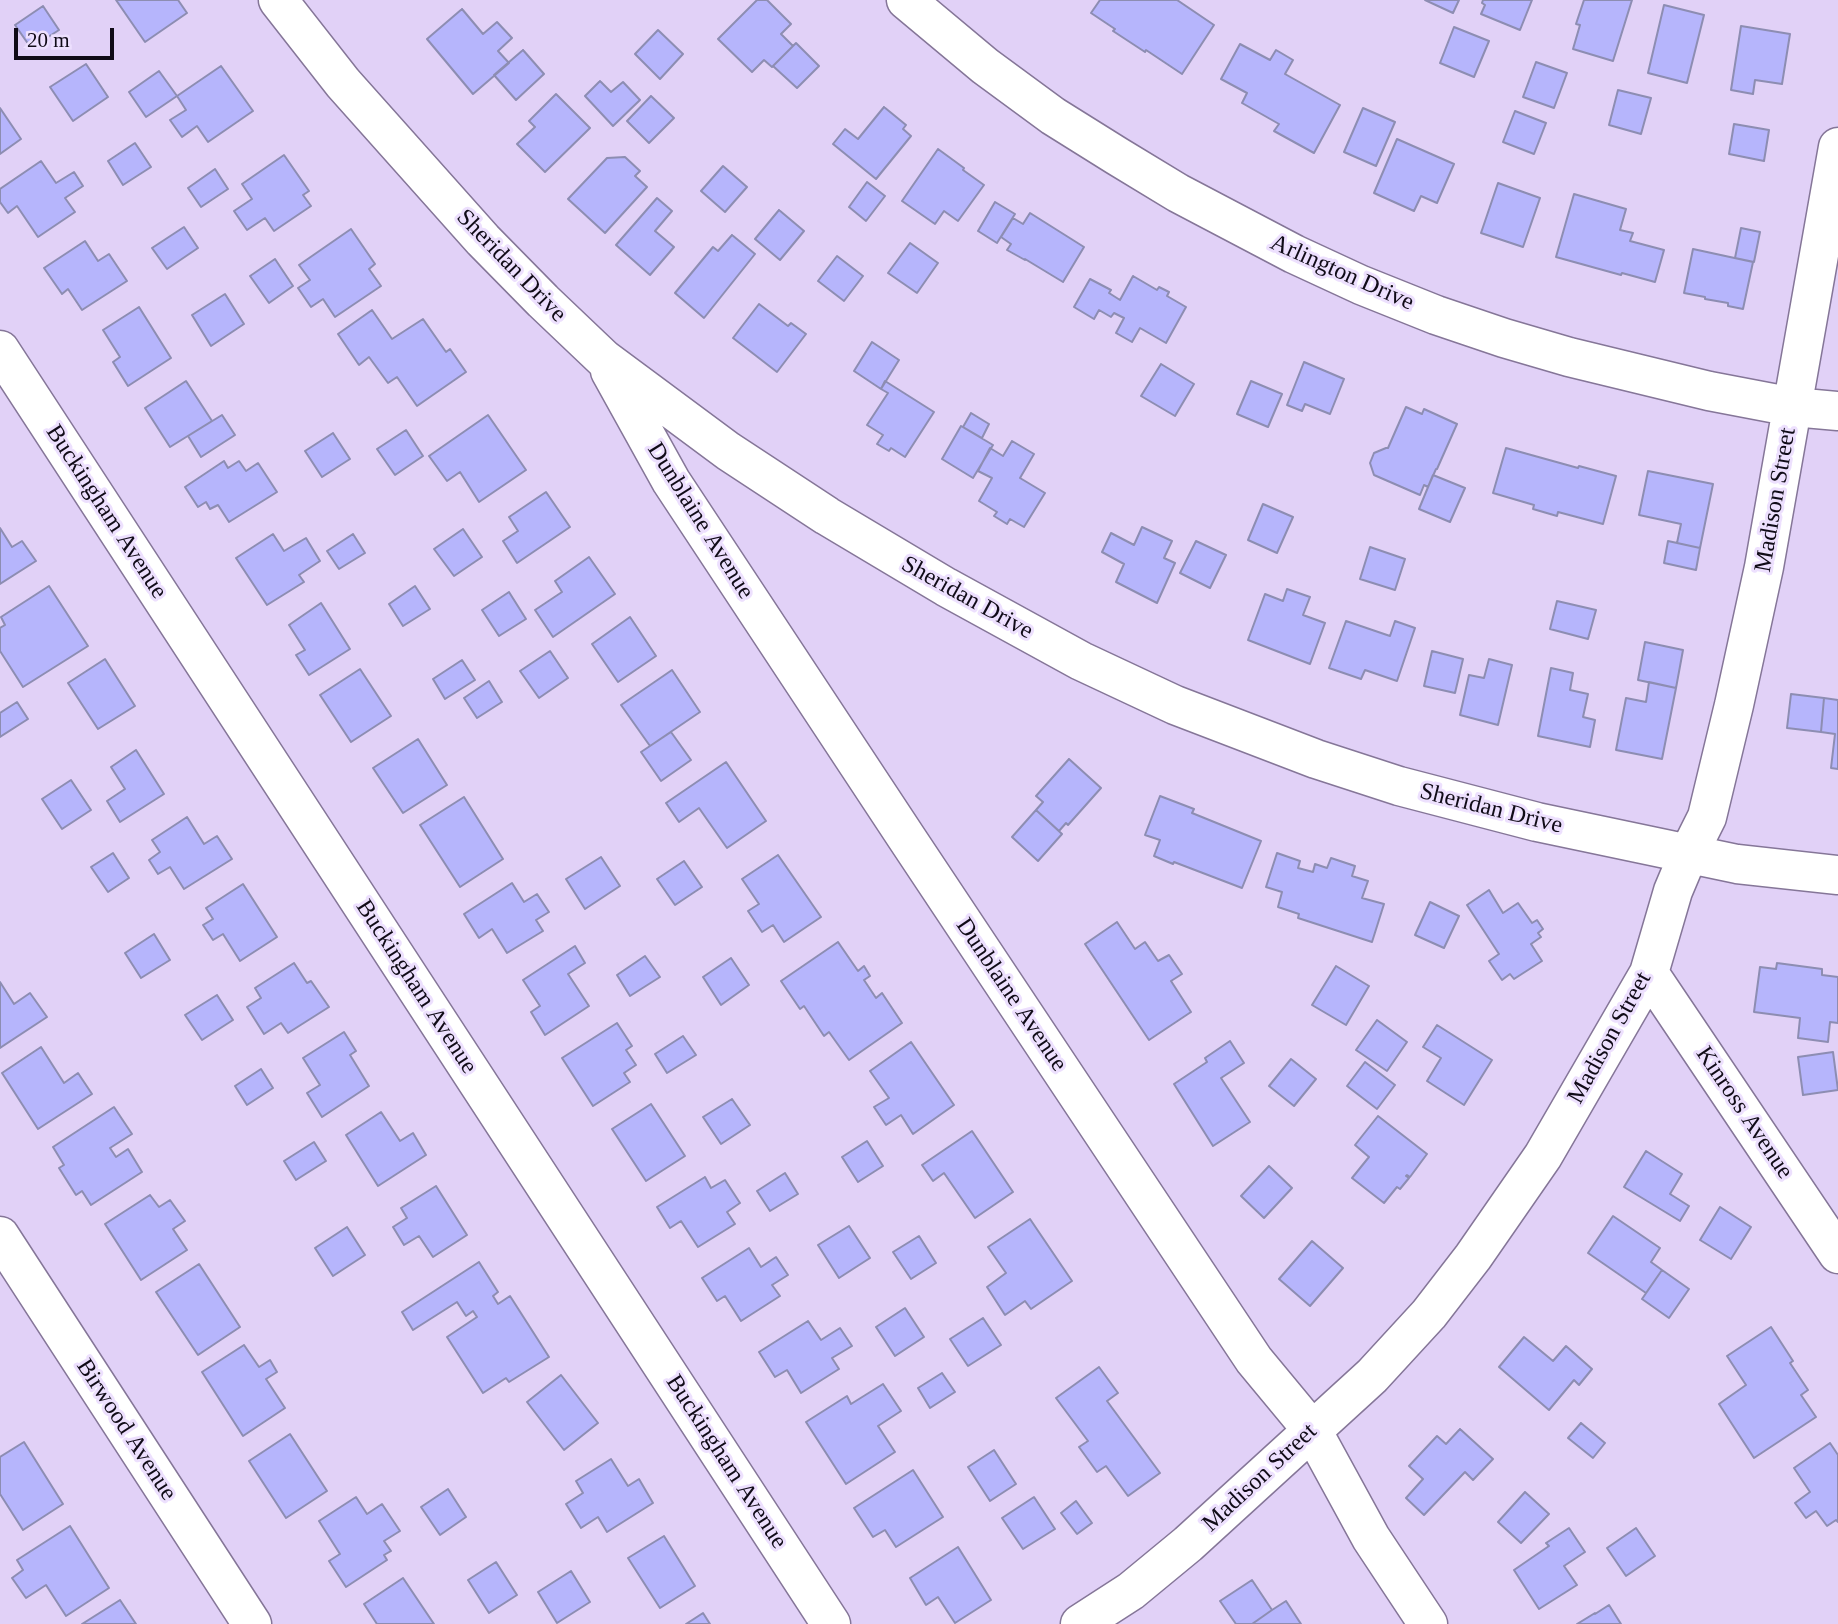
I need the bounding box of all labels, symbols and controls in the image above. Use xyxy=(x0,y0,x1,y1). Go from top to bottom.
scale bar xyxy=(18,14,117,58)
text: 20 m xyxy=(27,28,70,52)
street label: Sheridan Drive xyxy=(450,204,572,328)
street label: Arlington Drive xyxy=(1266,229,1418,317)
street label: Buckingham Avenue xyxy=(39,420,173,604)
street label: Madison Street xyxy=(1749,426,1803,574)
street label: Dunblaine Avenue xyxy=(640,438,760,604)
street label: Sheridan Drive xyxy=(896,550,1038,646)
street label: Sheridan Drive xyxy=(1417,777,1565,841)
street label: Buckingham Avenue xyxy=(349,895,483,1079)
street label: Dunblaine Avenue xyxy=(949,913,1073,1077)
street label: Madison Street xyxy=(1562,967,1658,1109)
street label: Kinross Avenue xyxy=(1689,1041,1799,1185)
street label: Birwood Avenue xyxy=(70,1354,182,1506)
street label: Buckingham Avenue xyxy=(659,1370,793,1554)
street label: Madison Street xyxy=(1197,1418,1323,1538)

